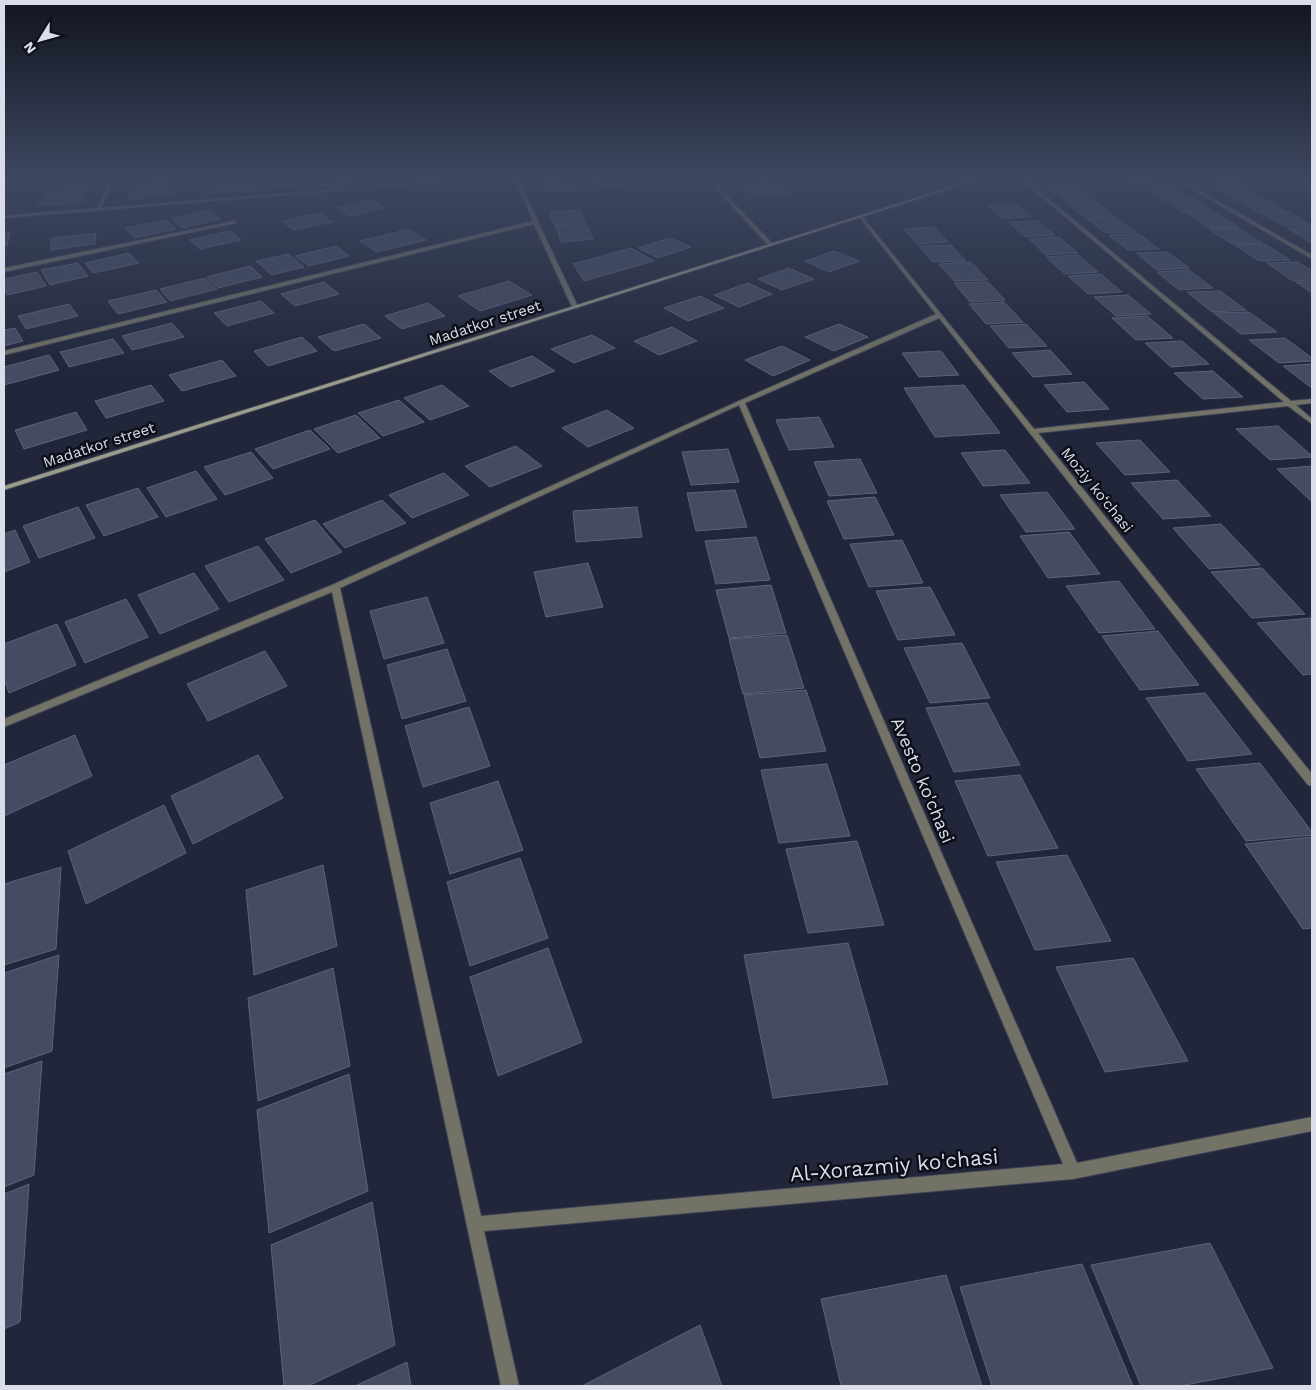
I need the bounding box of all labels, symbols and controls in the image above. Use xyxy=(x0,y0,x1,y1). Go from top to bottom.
north arrow xyxy=(15,15,65,65)
text: N xyxy=(20,39,39,57)
street label: Madatkor street xyxy=(427,296,544,350)
street label: Madatkor street xyxy=(41,418,158,472)
street label: Moziy ko‘chasi xyxy=(1057,444,1137,536)
street label: Avesto ko'chasi xyxy=(887,714,959,846)
street label: Al-Xorazmiy ko'chasi xyxy=(789,1143,999,1187)

